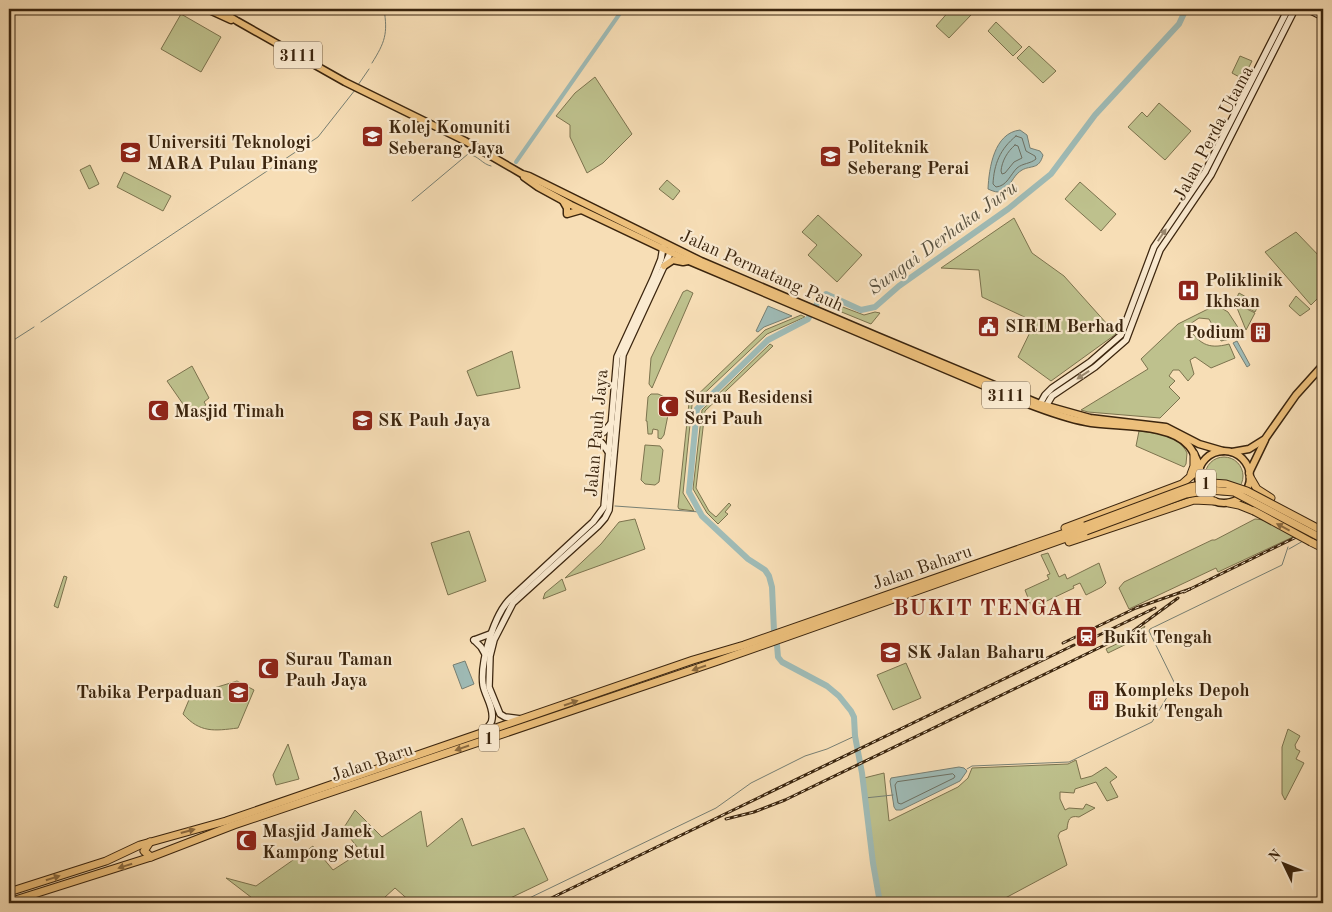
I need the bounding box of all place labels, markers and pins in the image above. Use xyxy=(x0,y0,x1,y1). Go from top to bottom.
place label: Kolej Komuniti Seberang Jaya xyxy=(388,119,510,158)
school or university icon: Kolej Komuniti Seberang Jaya xyxy=(360,125,384,149)
place label: Universiti Teknologi MARA Pulau Pinang xyxy=(147,134,318,173)
place label: Politeknik Seberang Perai xyxy=(847,139,969,178)
school or university icon: Universiti Teknologi MARA Pulau Pinang xyxy=(119,140,143,164)
school or university icon: Politeknik Seberang Perai xyxy=(819,145,843,169)
place label: Poliklinik Ikhsan xyxy=(1205,272,1283,311)
hospital icon: Poliklinik Ikhsan xyxy=(1177,278,1201,302)
public building icon: SIRIM Berhad xyxy=(977,314,1001,338)
place label: SIRIM Berhad xyxy=(1005,318,1125,336)
building icon: Podium xyxy=(1249,320,1273,344)
place label: Podium xyxy=(1185,324,1245,342)
place label: Surau Residensi Seri Pauh xyxy=(684,389,813,428)
mosque icon: Surau Residensi Seri Pauh xyxy=(656,395,680,419)
mosque icon: Masjid Timah xyxy=(146,399,170,423)
place label: Masjid Timah xyxy=(174,403,285,421)
school or university icon: SK Pauh Jaya xyxy=(350,408,374,432)
place label: SK Pauh Jaya xyxy=(378,412,490,430)
station icon: Bukit Tengah xyxy=(1075,625,1099,649)
place label: Bukit Tengah xyxy=(1103,629,1212,647)
school or university icon: SK Jalan Baharu xyxy=(879,640,903,664)
place label: SK Jalan Baharu xyxy=(907,644,1045,662)
place label: Surau Taman Pauh Jaya xyxy=(285,651,393,690)
mosque icon: Surau Taman Pauh Jaya xyxy=(257,657,281,681)
school or university icon: Tabika Perpaduan xyxy=(226,680,250,704)
place label: Kompleks Depoh Bukit Tengah xyxy=(1114,682,1250,721)
place label: Tabika Perpaduan xyxy=(76,684,222,702)
building icon: Kompleks Depoh Bukit Tengah xyxy=(1086,688,1110,712)
place label: Masjid Jamek Kampong Setul xyxy=(262,823,385,862)
mosque icon: Masjid Jamek Kampong Setul xyxy=(234,829,258,853)

